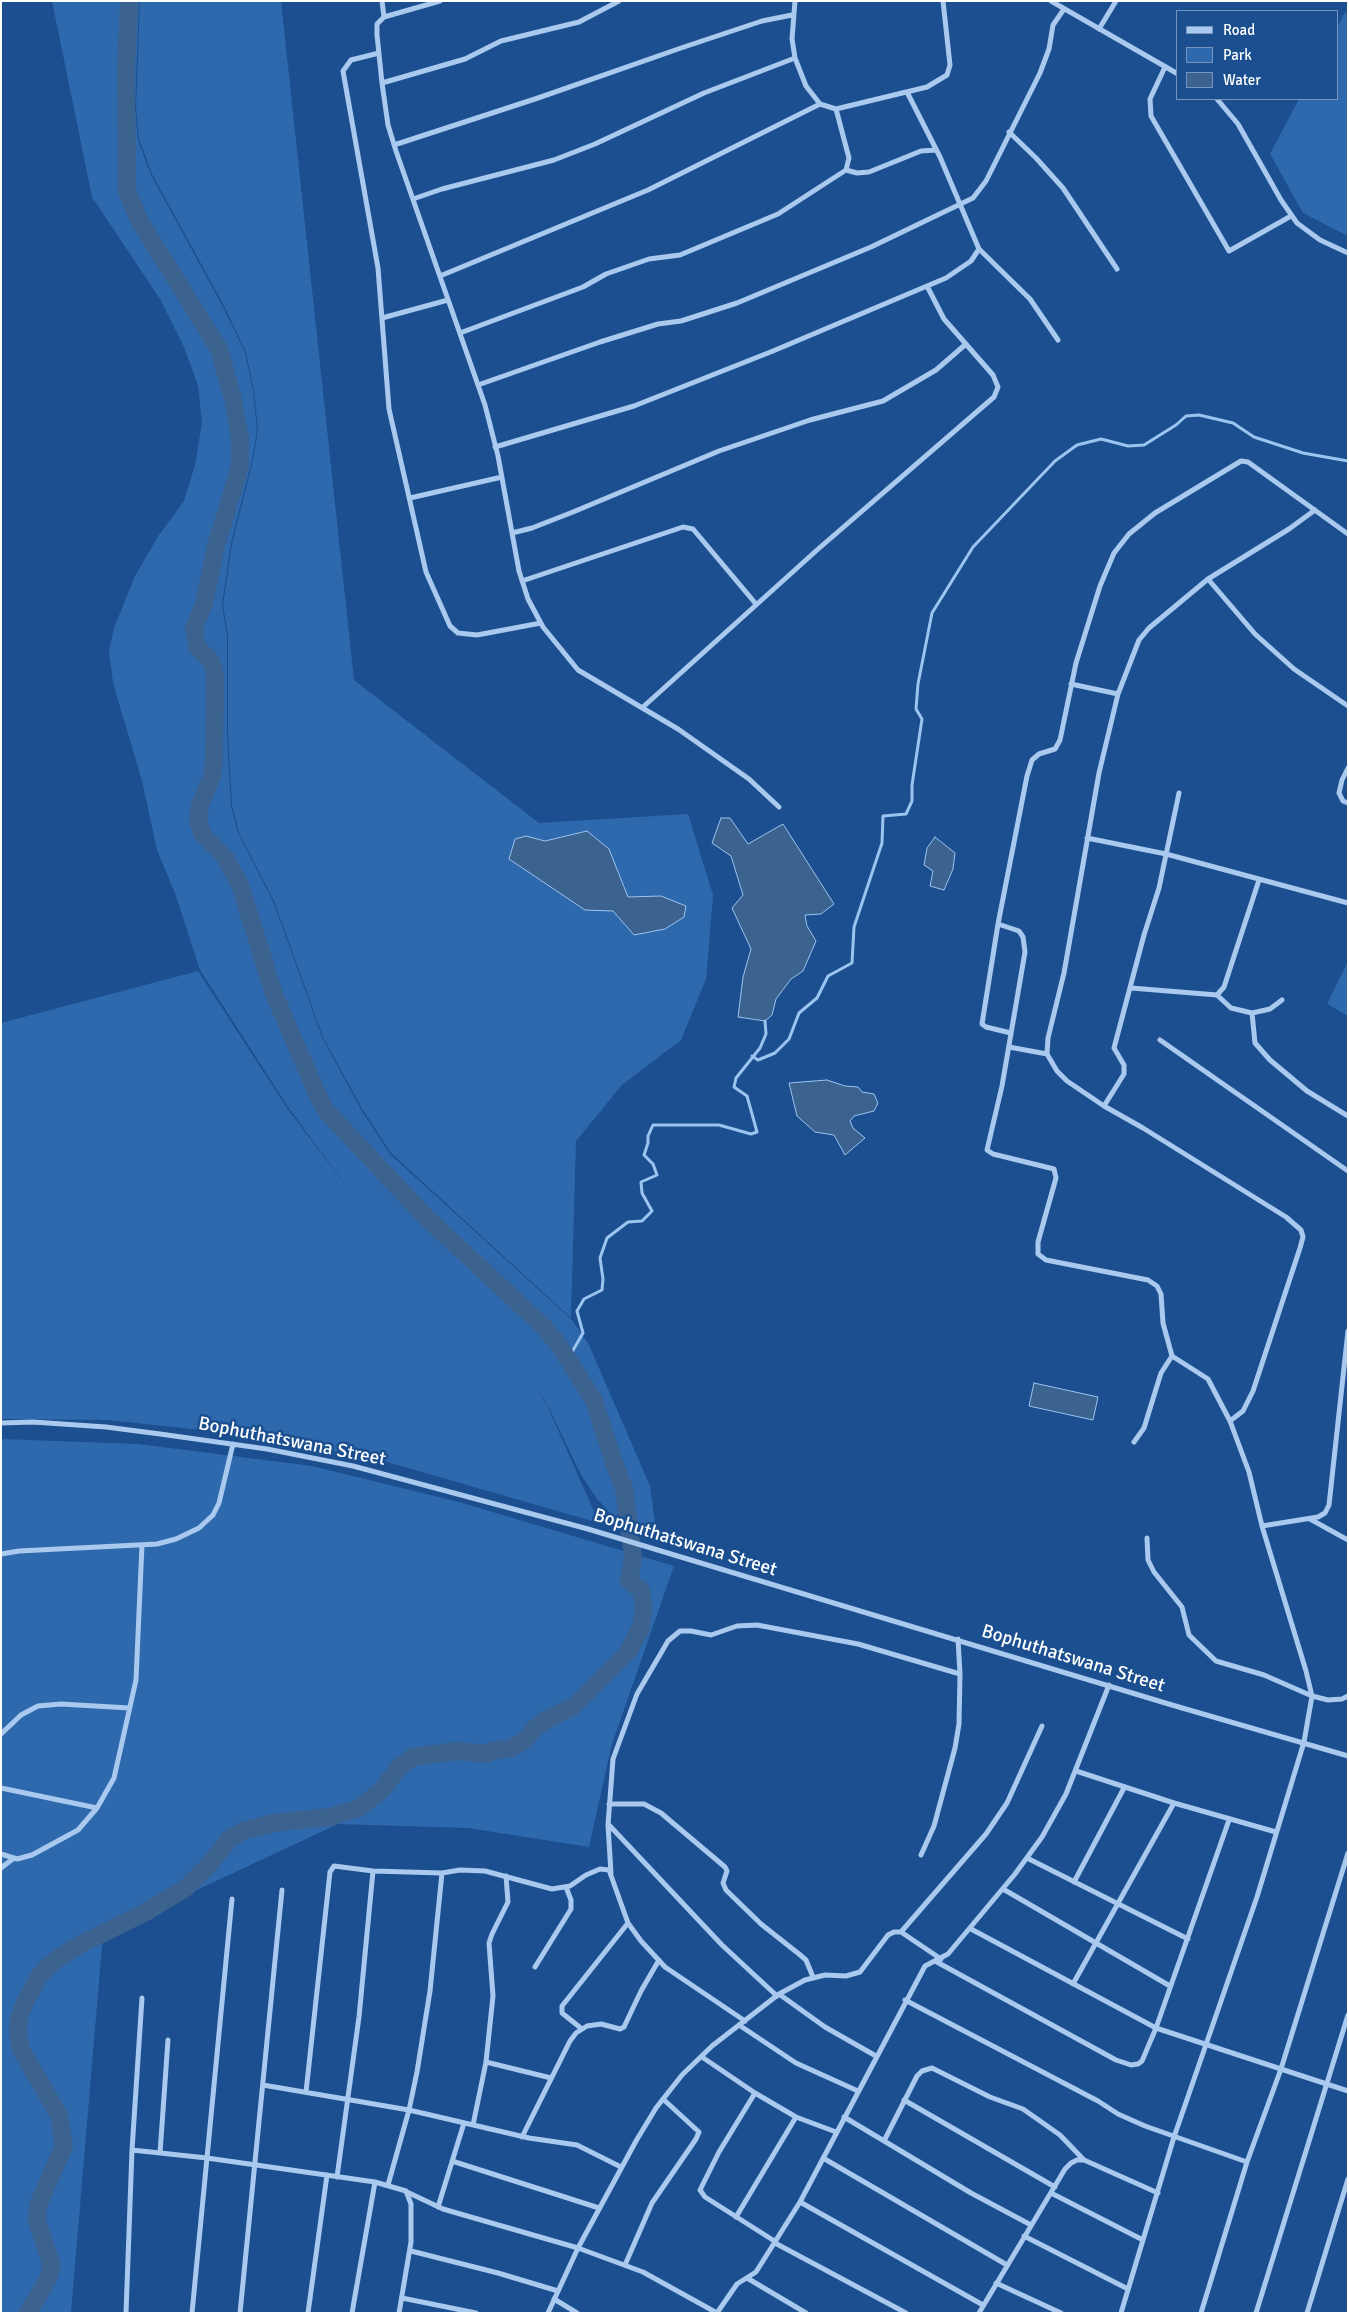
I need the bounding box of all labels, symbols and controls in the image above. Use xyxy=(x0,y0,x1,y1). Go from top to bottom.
legend xyxy=(1176,10,1339,100)
text: Road xyxy=(1223,21,1255,39)
text: Park xyxy=(1223,46,1252,64)
text: Water xyxy=(1223,71,1261,89)
street label: Bophuthatswana Street xyxy=(196,1413,388,1471)
street label: Bophuthatswana Street xyxy=(591,1504,779,1582)
street label: Bophuthatswana Street xyxy=(979,1620,1167,1698)

